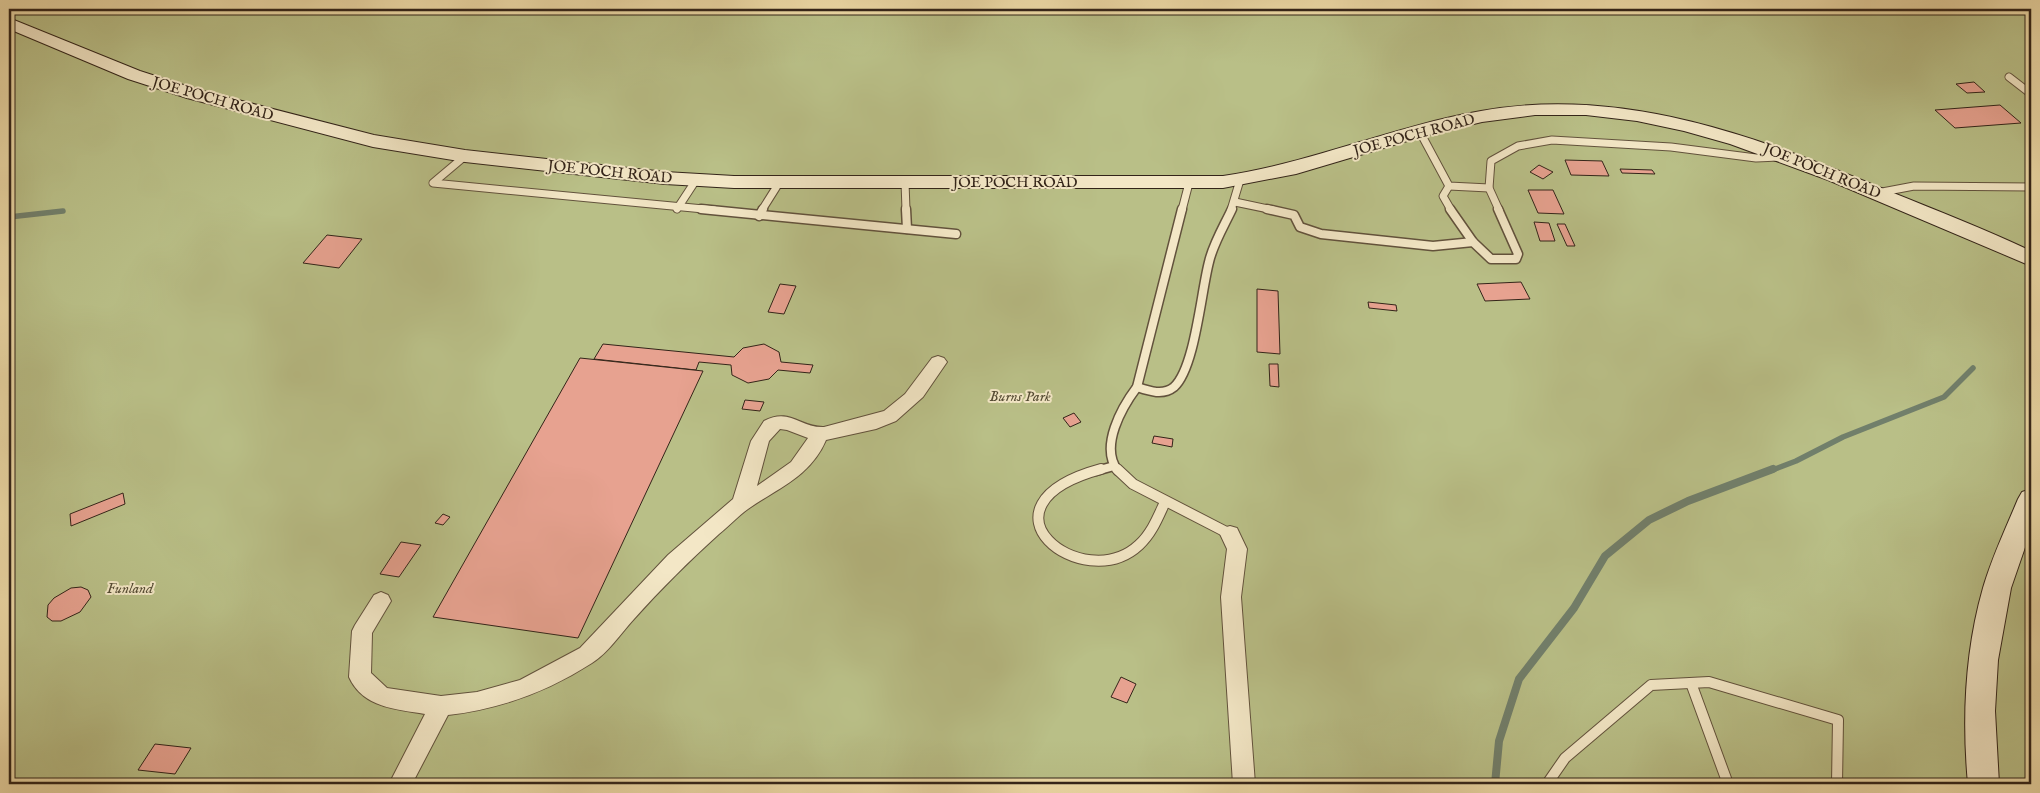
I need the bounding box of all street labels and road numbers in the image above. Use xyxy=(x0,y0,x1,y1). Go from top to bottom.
street label: JOE POCH ROAD xyxy=(148,72,276,125)
street label: JOE POCH ROAD xyxy=(1349,110,1477,161)
street label: JOE POCH ROAD xyxy=(1759,138,1884,203)
street label: JOE POCH ROAD xyxy=(545,156,673,188)
street label: JOE POCH ROAD xyxy=(950,173,1078,192)

